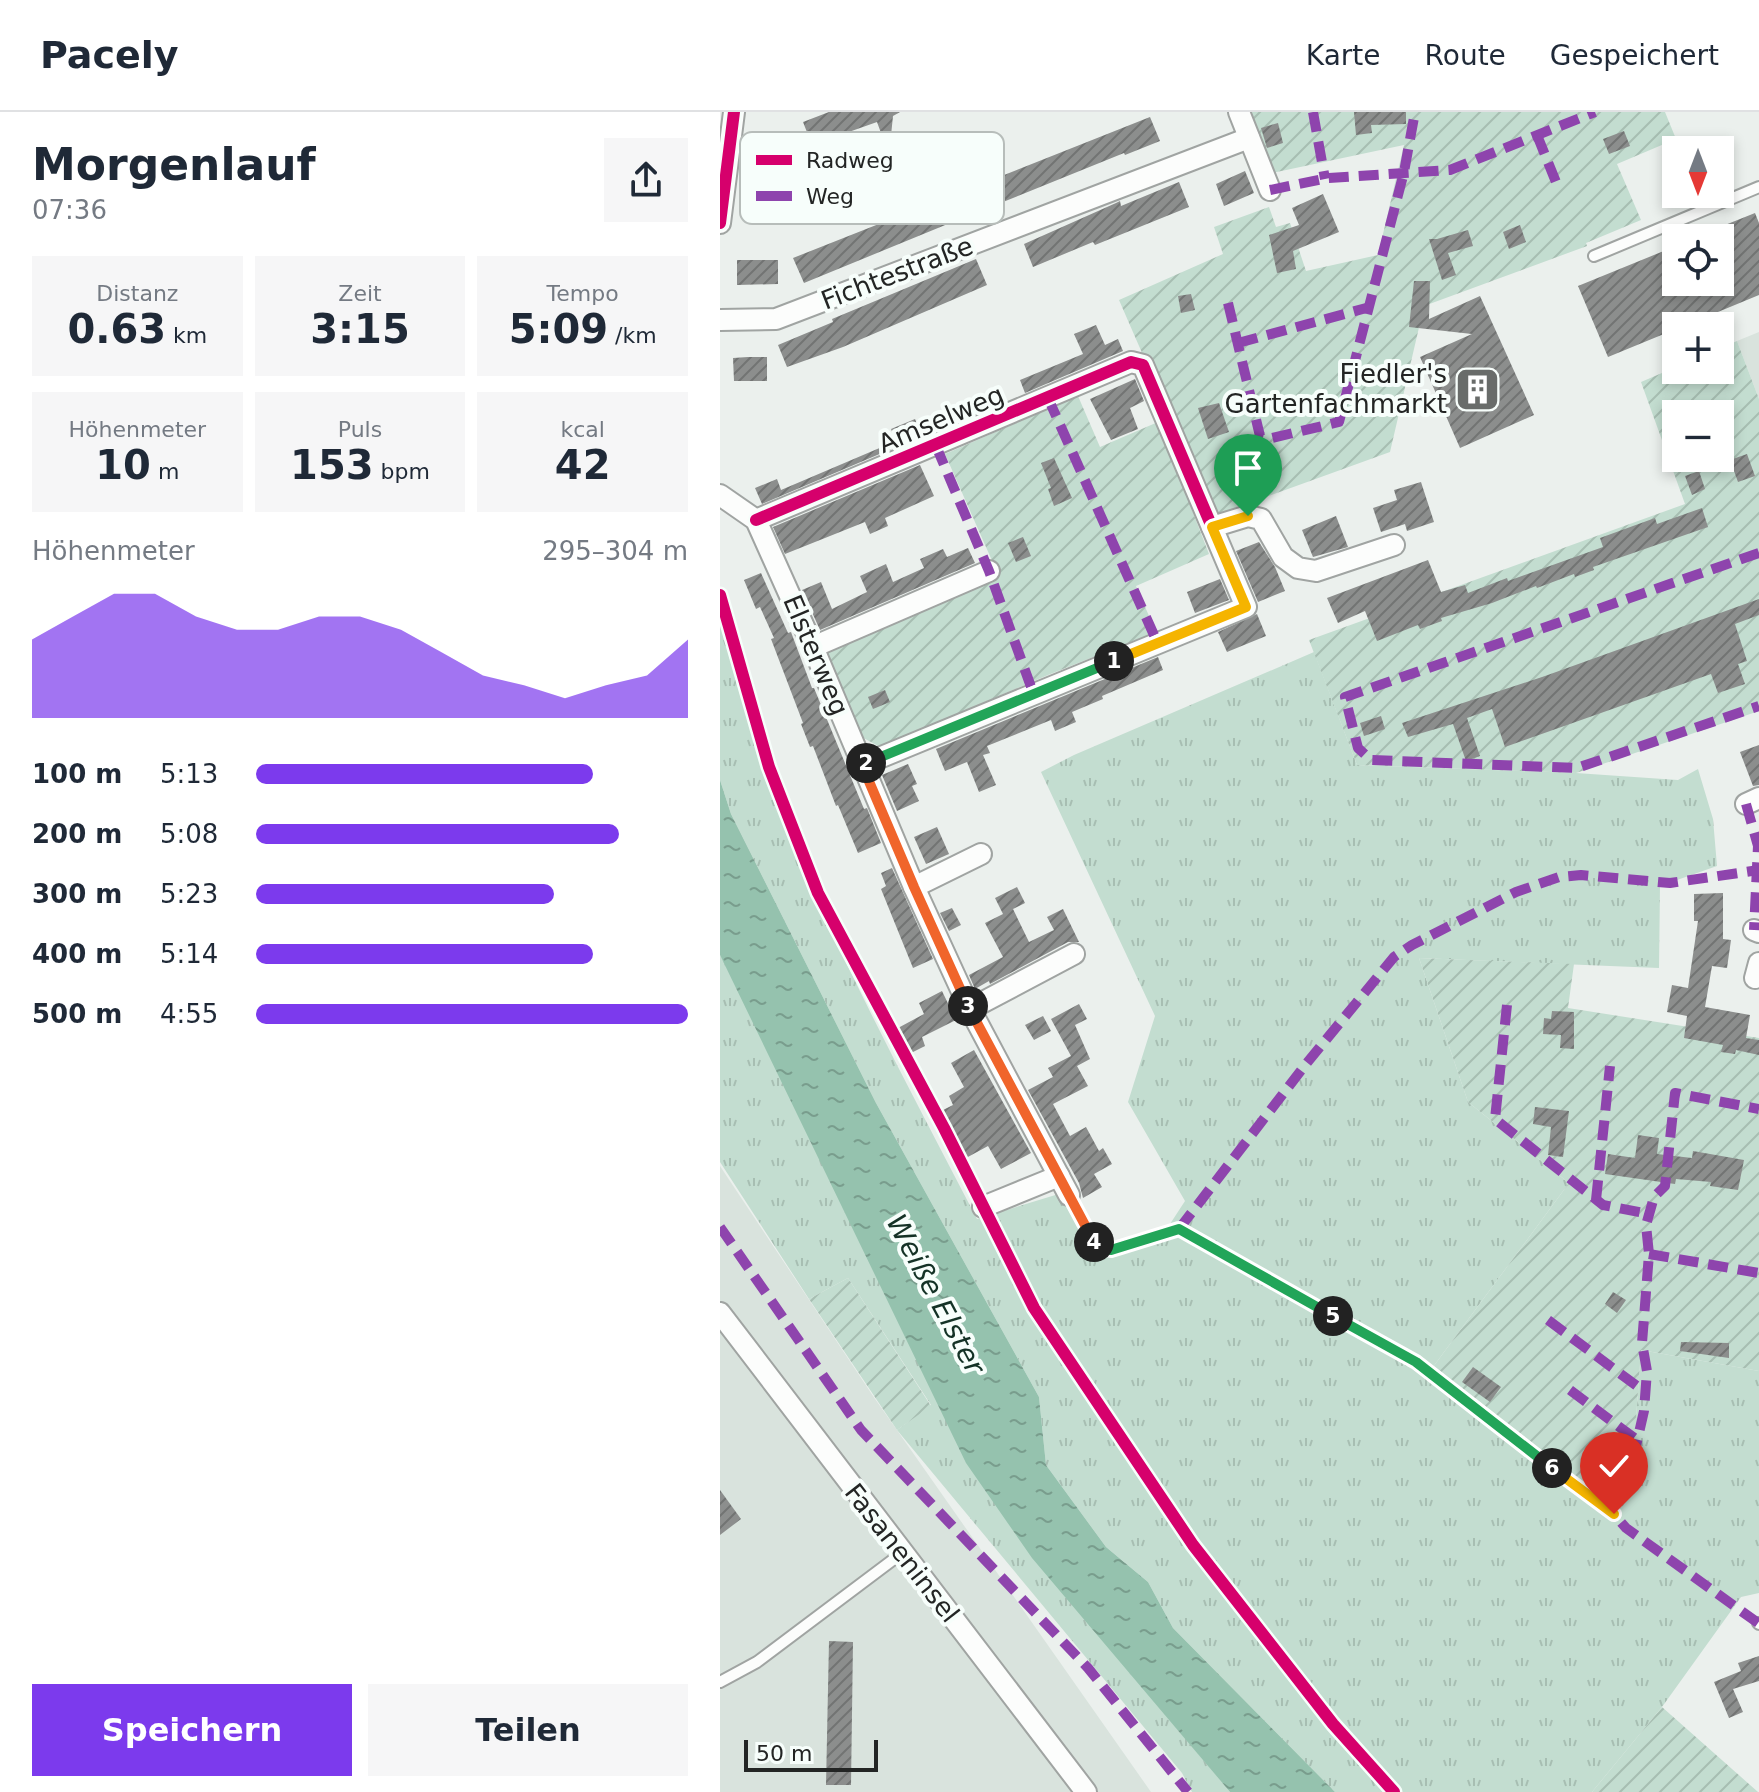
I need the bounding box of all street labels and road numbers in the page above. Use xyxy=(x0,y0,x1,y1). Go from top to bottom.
street label: Fichtestraße xyxy=(817,230,977,316)
street label: Amselweg xyxy=(874,379,1008,459)
street label: Elsterweg xyxy=(777,590,855,720)
street label: Fasaneninsel xyxy=(839,1478,965,1628)

